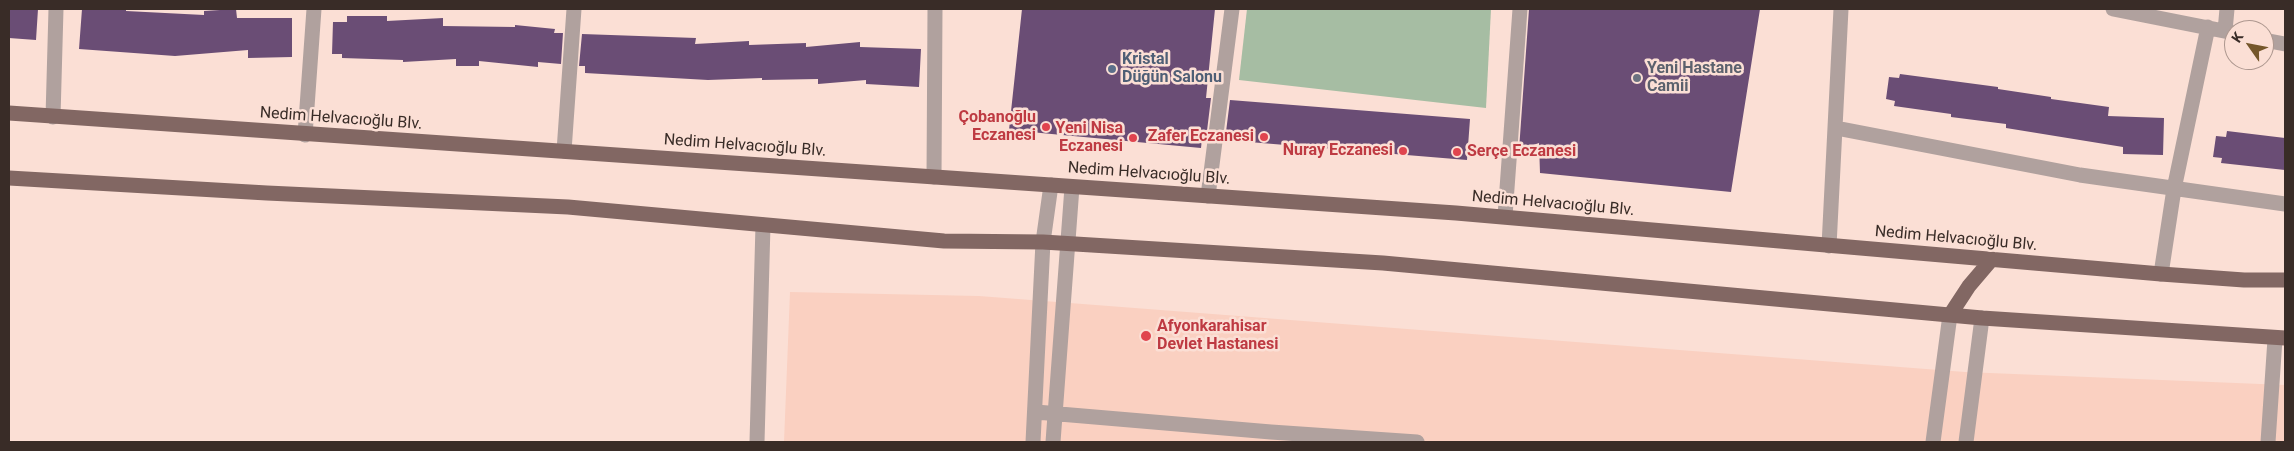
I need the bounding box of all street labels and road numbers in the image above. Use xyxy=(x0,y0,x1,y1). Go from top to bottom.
street label: Nedim Helvacıoğlu Blv. xyxy=(259,104,423,134)
street label: Nedim Helvacıoğlu Blv. xyxy=(663,131,827,161)
street label: Nedim Helvacıoğlu Blv. xyxy=(1067,159,1231,189)
street label: Nedim Helvacıoğlu Blv. xyxy=(1471,187,1635,221)
street label: Nedim Helvacıoğlu Blv. xyxy=(1874,222,2038,256)

